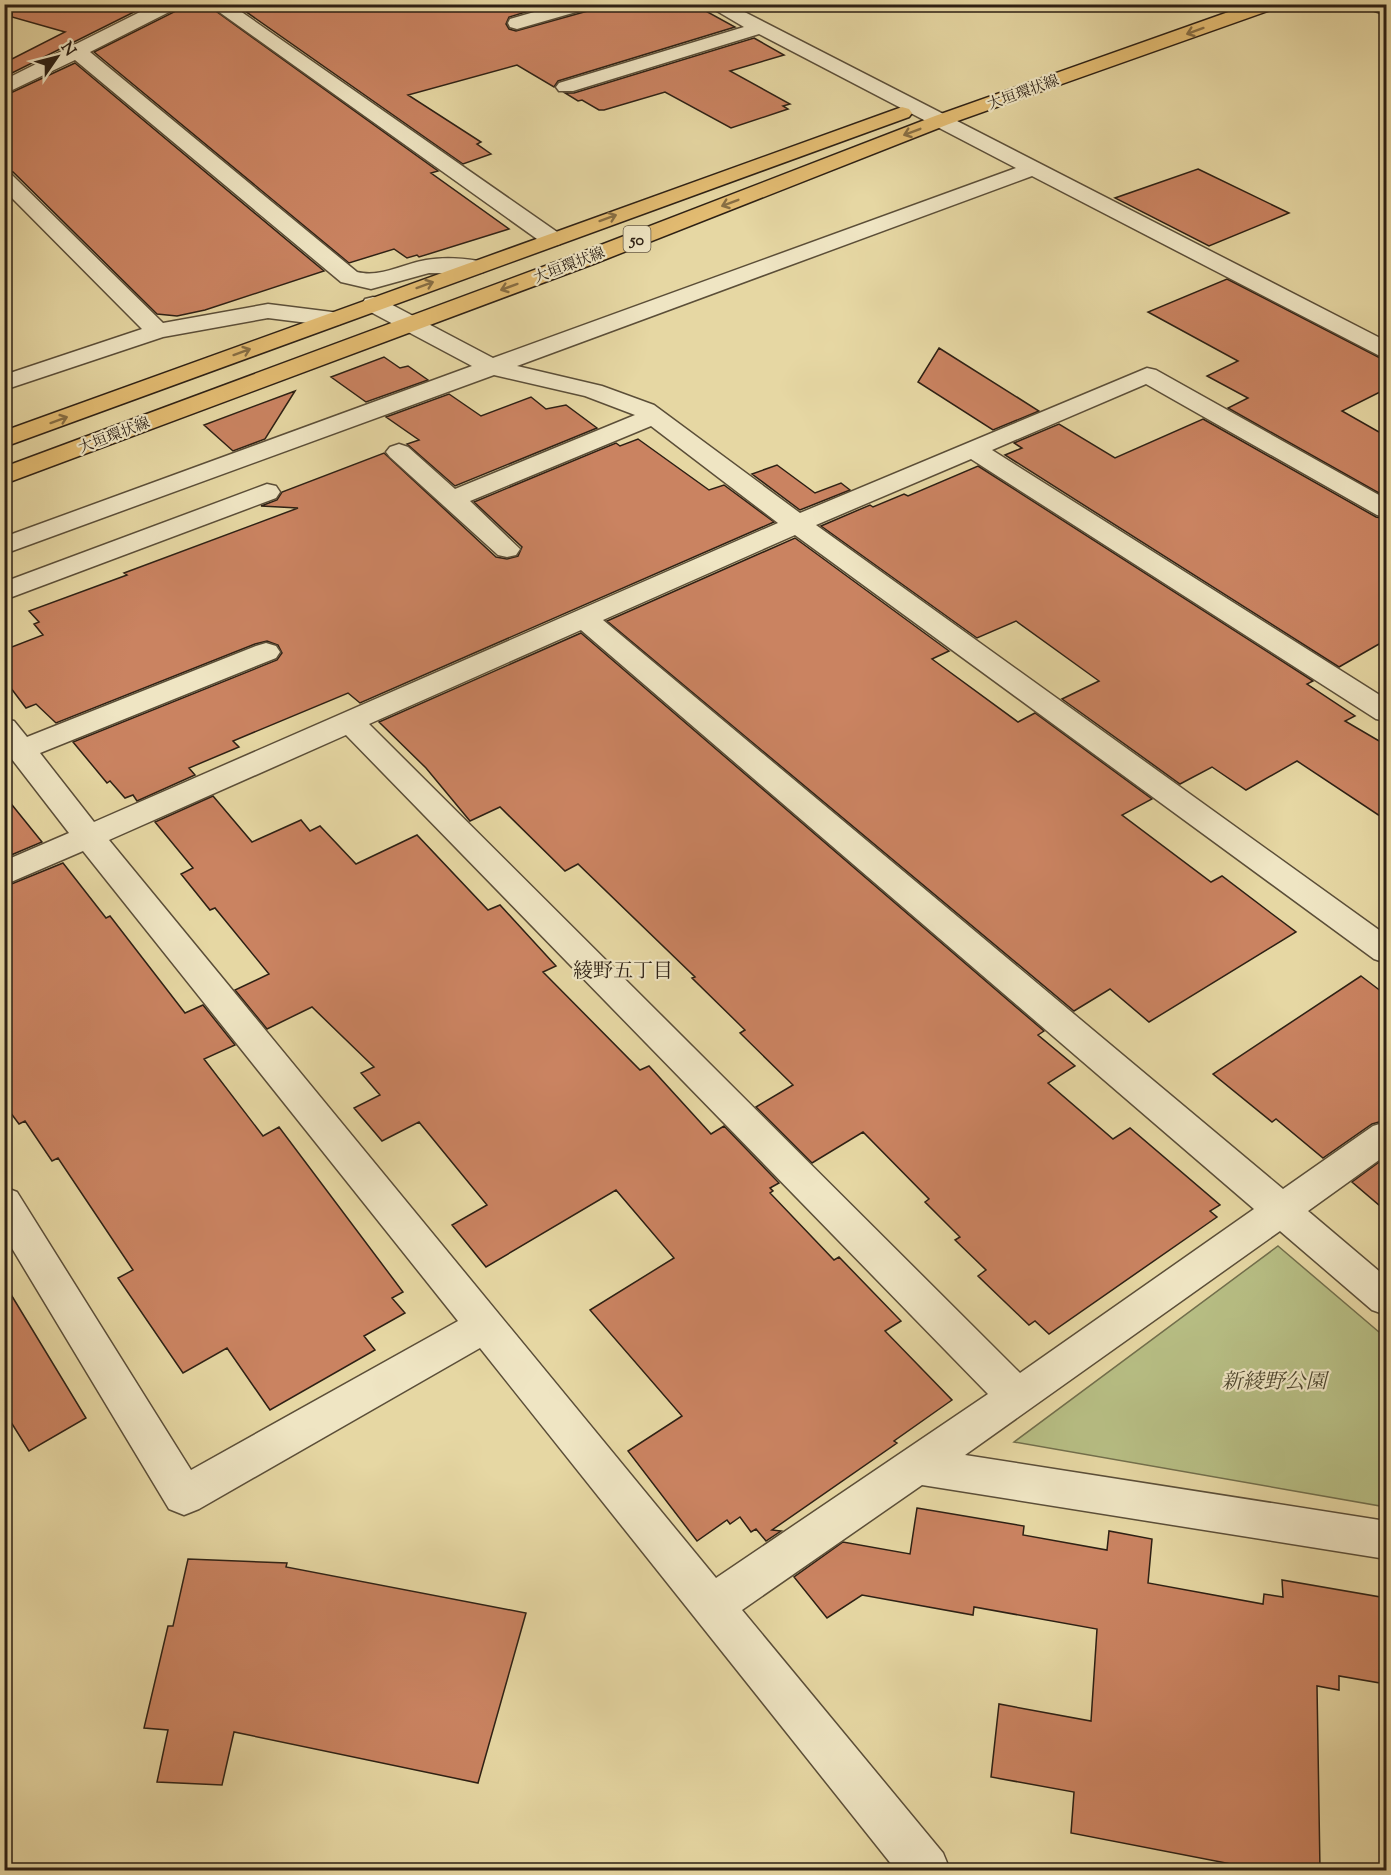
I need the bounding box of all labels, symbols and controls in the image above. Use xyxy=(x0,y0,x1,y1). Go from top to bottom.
north arrow xyxy=(27,27,87,87)
one-way arrow xyxy=(1186,27,1204,38)
text: N xyxy=(54,38,80,62)
street label: 大垣環状線 xyxy=(985,71,1062,116)
one-way arrow xyxy=(903,127,922,138)
one-way arrow xyxy=(722,198,740,209)
one-way arrow xyxy=(599,212,617,223)
road number: 50 xyxy=(624,226,650,252)
street label: 大垣環状線 xyxy=(531,243,608,290)
one-way arrow xyxy=(415,279,434,290)
one-way arrow xyxy=(500,283,519,294)
one-way arrow xyxy=(232,346,251,357)
street label: 大垣環状線 xyxy=(76,413,153,460)
one-way arrow xyxy=(50,414,68,425)
district label: 綾野五丁目 xyxy=(573,958,673,987)
park label: 新綾野公園 xyxy=(1222,1368,1329,1398)

